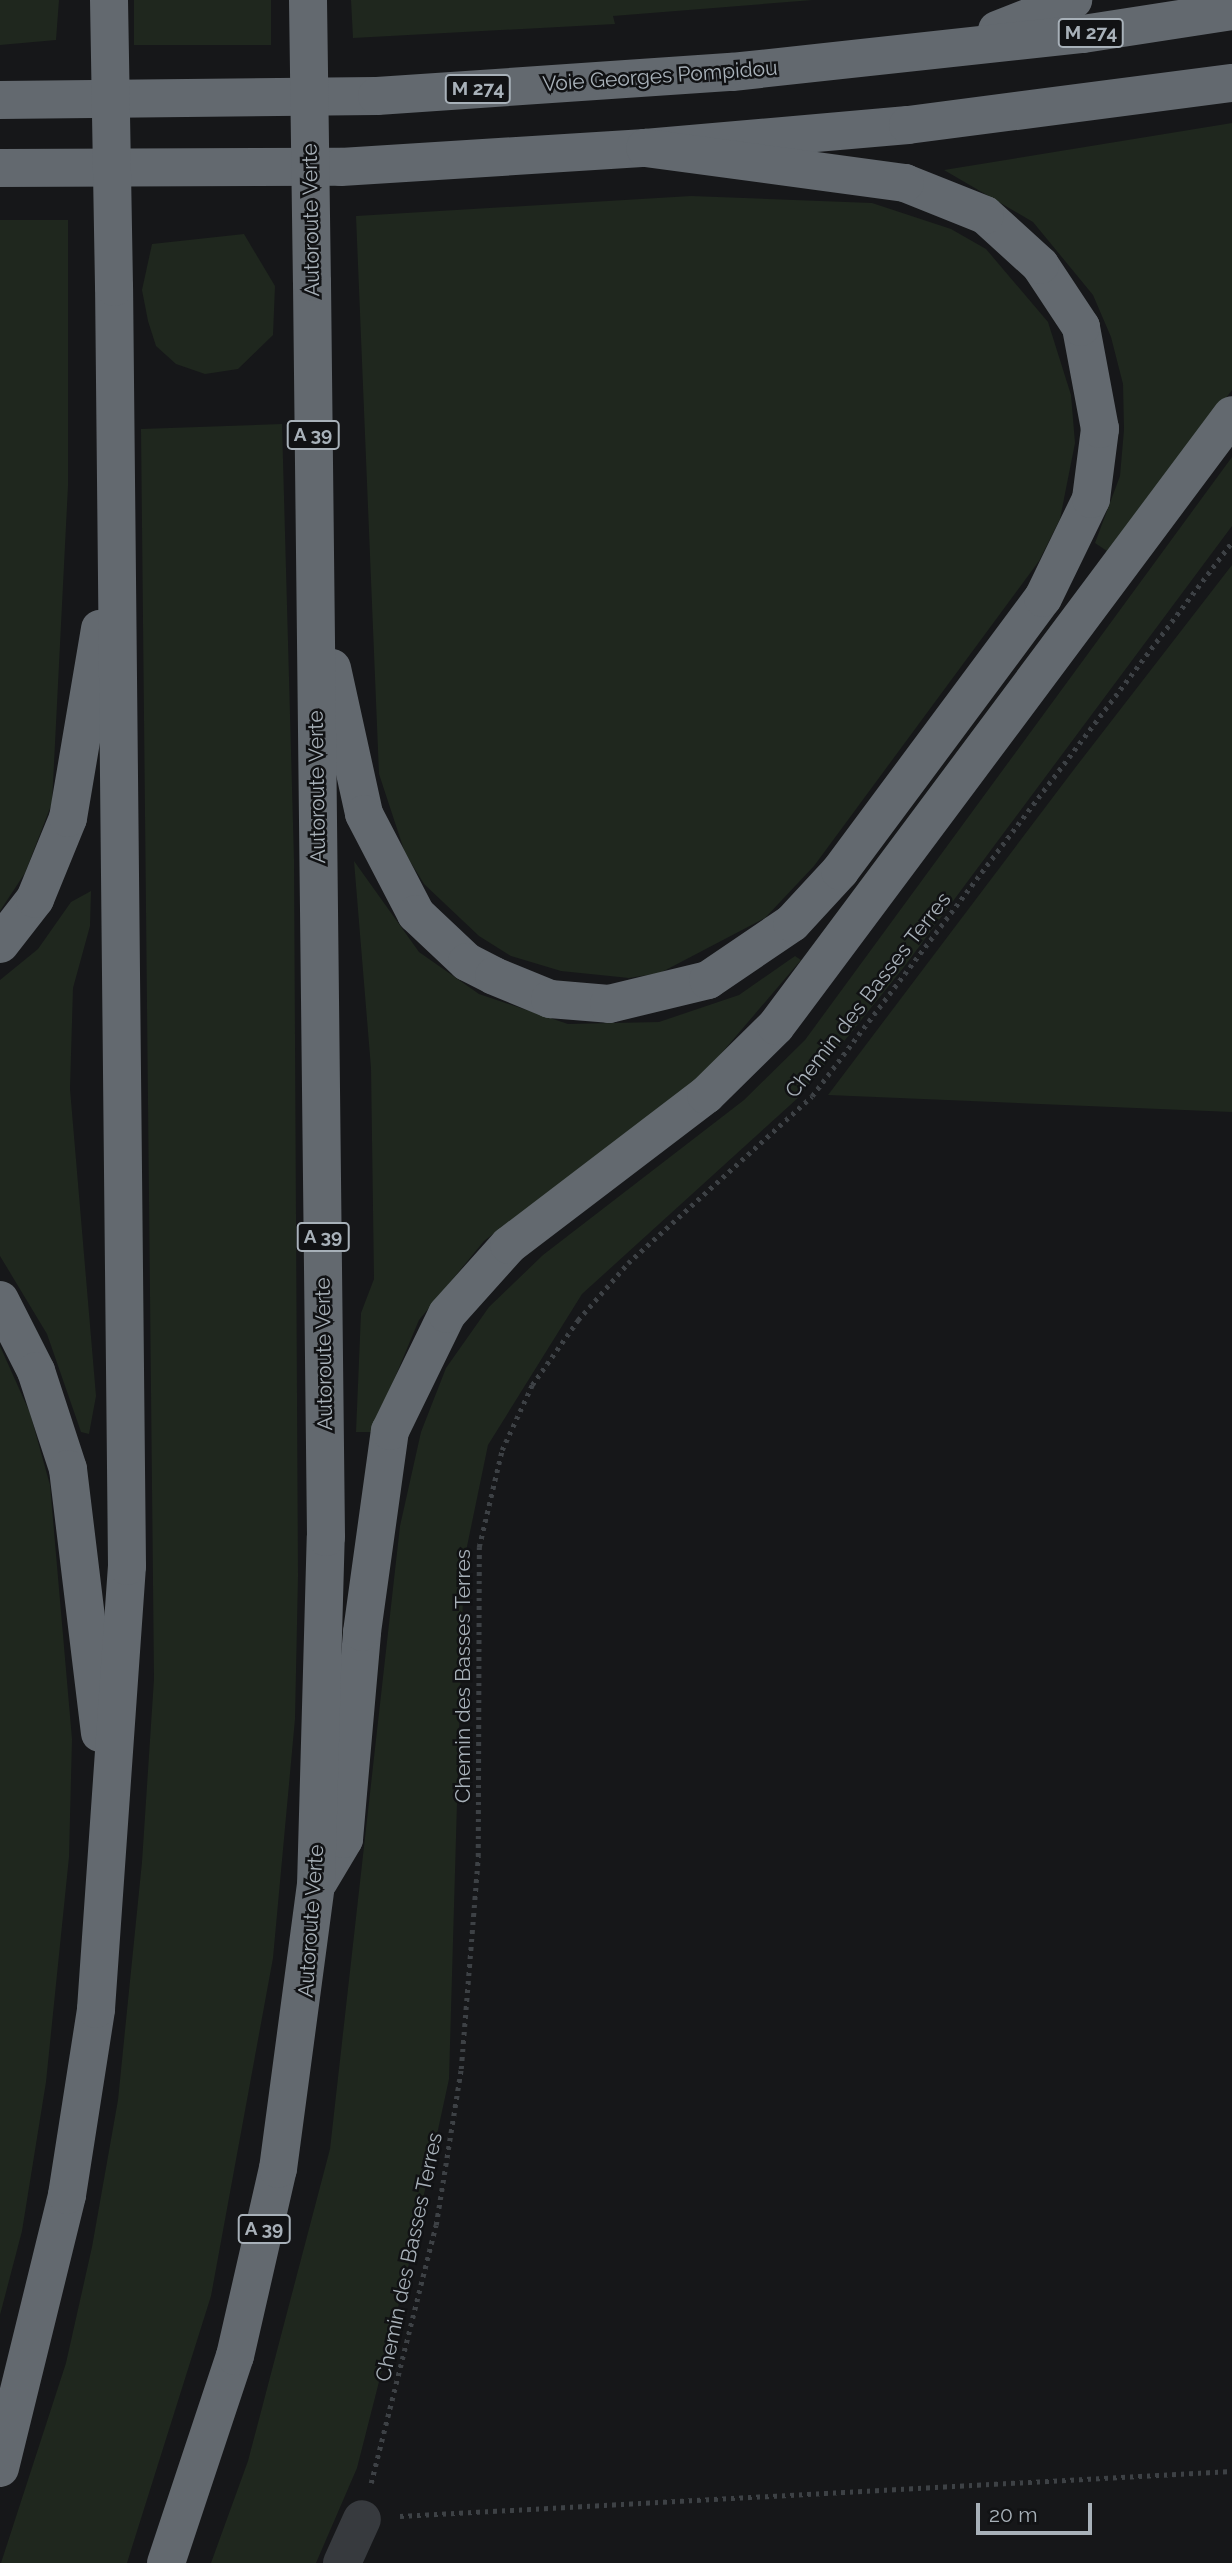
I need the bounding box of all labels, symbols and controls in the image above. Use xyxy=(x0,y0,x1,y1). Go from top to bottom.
road number: M 274 xyxy=(1058,18,1124,48)
street label: Voie Georges Pompidou xyxy=(542,55,778,97)
road number: M 274 xyxy=(445,74,511,104)
street label: Autoroute Verte xyxy=(297,143,325,297)
road number: A 39 xyxy=(285,420,341,450)
street label: Autoroute Verte xyxy=(303,710,331,864)
street label: Chemin des Basses Terres xyxy=(780,887,956,1103)
road number: A 39 xyxy=(295,1222,351,1252)
street label: Autoroute Verte xyxy=(310,1277,338,1431)
street label: Chemin des Basses Terres xyxy=(450,1549,476,1803)
street label: Autoroute Verte xyxy=(293,1843,329,1999)
street label: Chemin des Basses Terres xyxy=(370,2130,448,2384)
road number: A 39 xyxy=(236,2214,292,2244)
scale bar xyxy=(980,2490,1096,2534)
text: 20 m xyxy=(989,2502,1037,2527)

